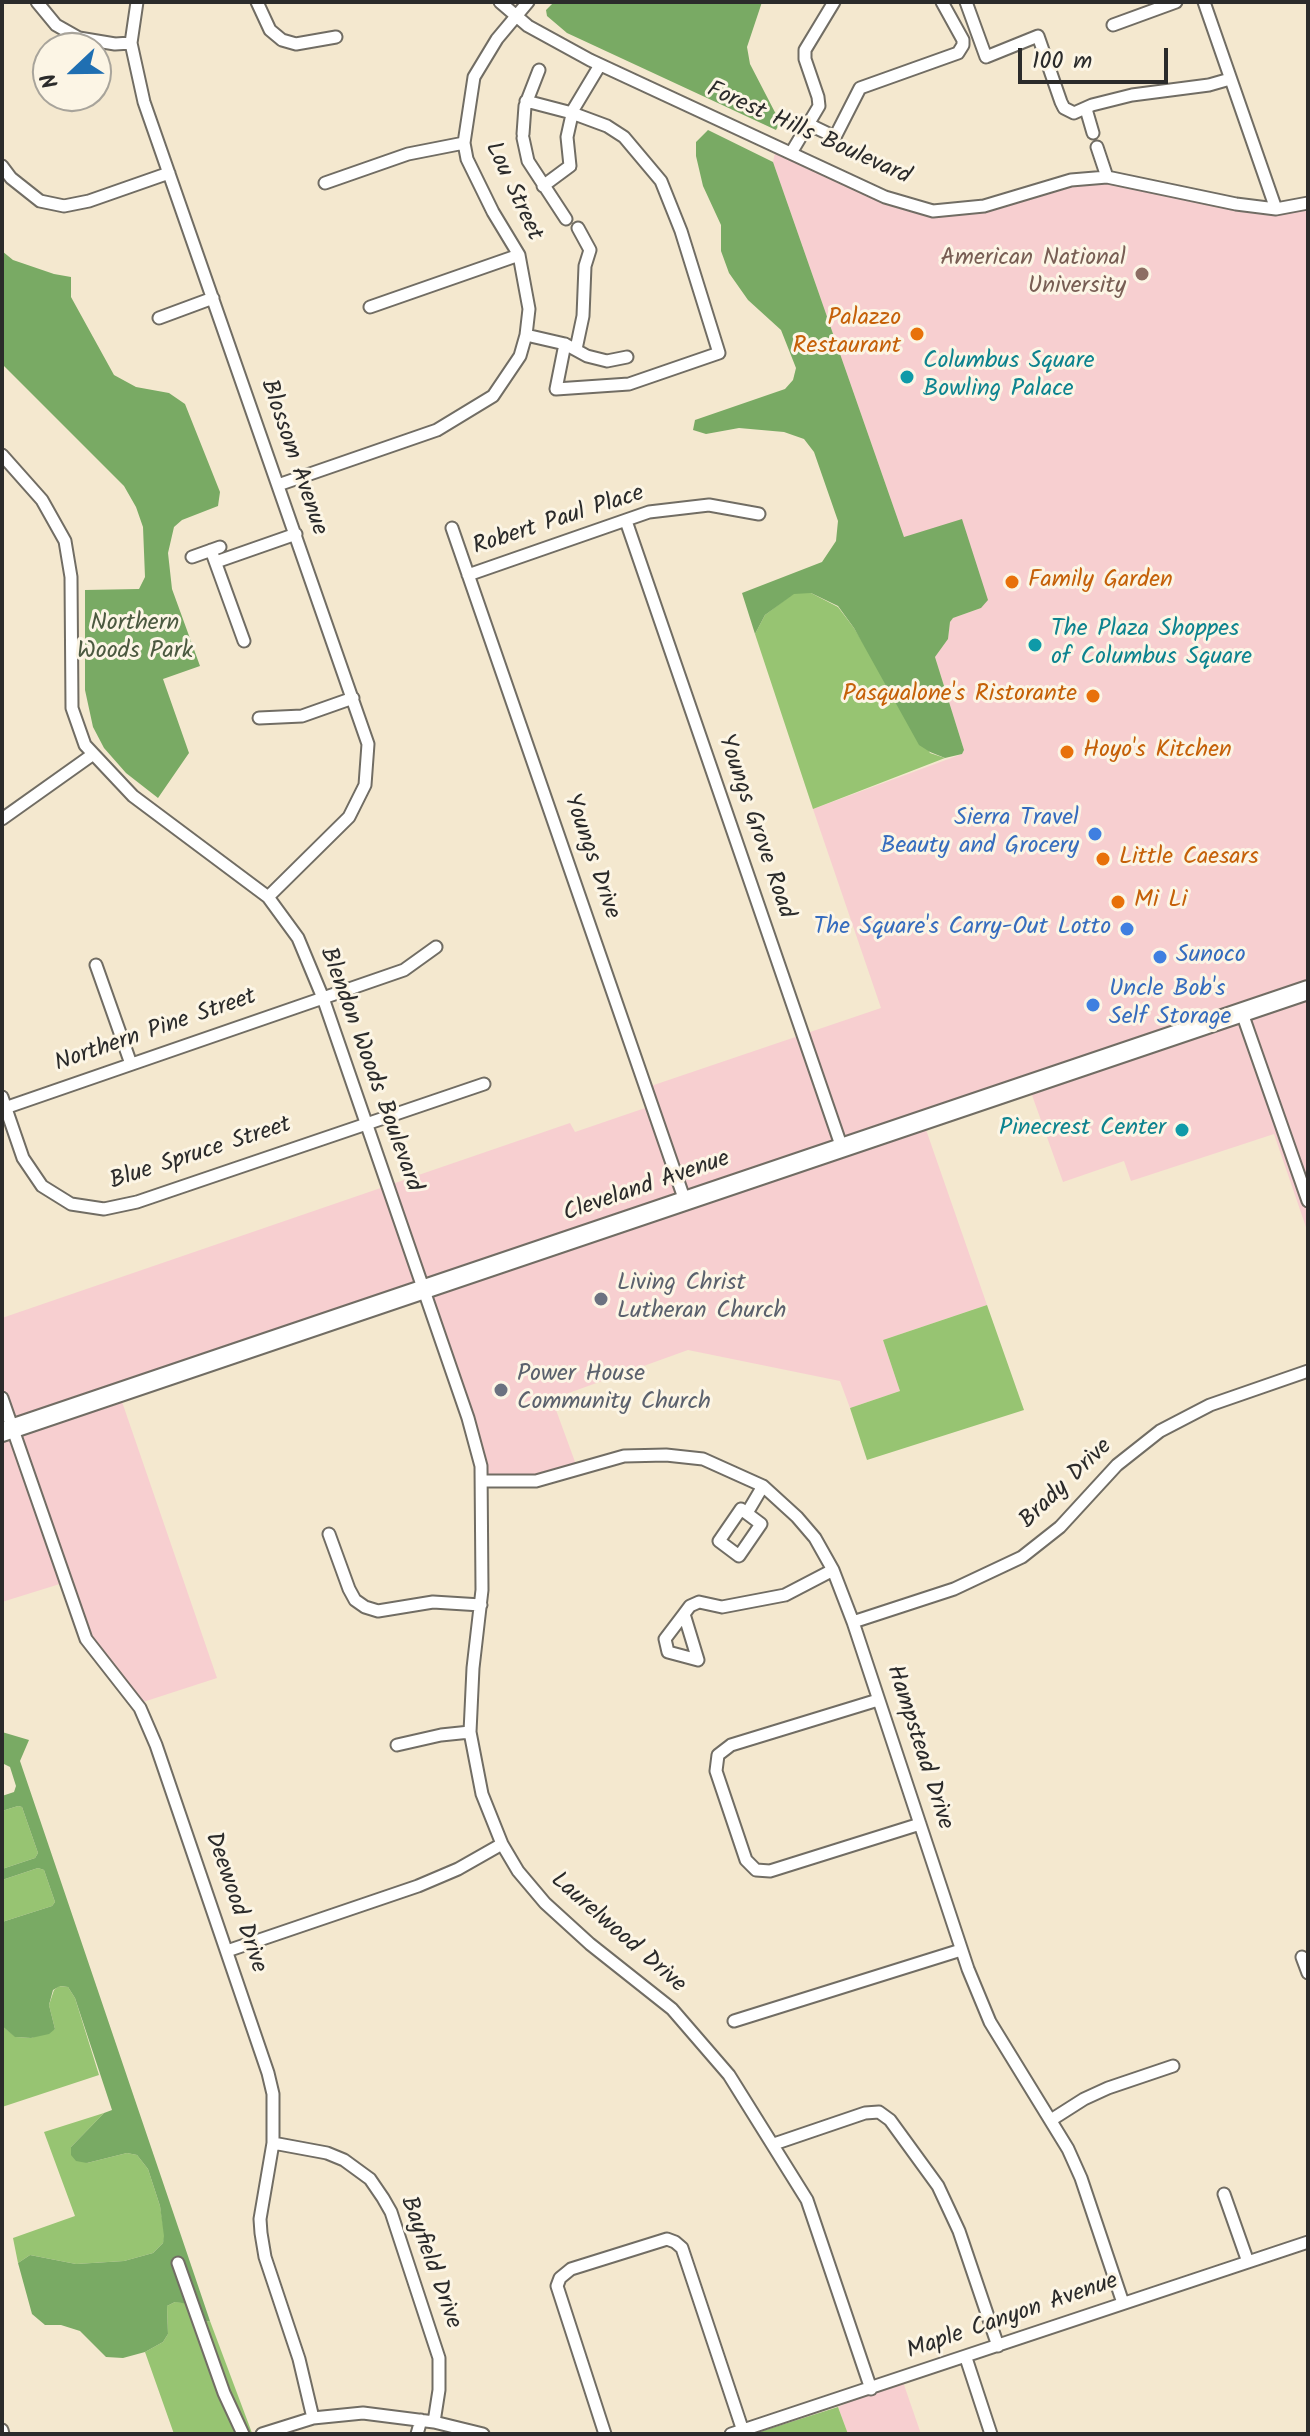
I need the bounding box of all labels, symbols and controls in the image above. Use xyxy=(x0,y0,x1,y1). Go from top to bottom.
north arrow xyxy=(32,32,112,112)
scale bar xyxy=(1022,32,1172,82)
text: 100 m xyxy=(1032,42,1092,81)
text: N xyxy=(32,67,70,93)
street label: Forest Hills Boulevard xyxy=(701,77,915,193)
street label: Lou Street xyxy=(477,138,547,246)
place label: American National University xyxy=(940,246,1126,302)
marker: American National University xyxy=(1133,265,1151,283)
place label: Palazzo Restaurant xyxy=(793,306,901,362)
marker: Palazzo Restaurant xyxy=(908,325,926,343)
place label: Columbus Square Bowling Palace xyxy=(923,349,1094,405)
marker: Columbus Square Bowling Palace xyxy=(898,368,916,386)
street label: Blossom Avenue xyxy=(252,376,332,540)
street label: Robert Paul Place xyxy=(470,481,648,563)
place label: Family Garden xyxy=(1028,568,1173,596)
marker: Family Garden xyxy=(1003,573,1021,591)
park label: Northern Woods Park xyxy=(77,611,193,667)
place label: The Plaza Shoppes of Columbus Square xyxy=(1051,617,1252,673)
marker: The Plaza Shoppes of Columbus Square xyxy=(1026,636,1044,654)
place label: Pasqualone's Ristorante xyxy=(842,682,1077,710)
marker: Pasqualone's Ristorante xyxy=(1084,687,1102,705)
street label: Youngs Grove Road xyxy=(709,731,799,923)
place label: Hoyo's Kitchen xyxy=(1083,738,1232,766)
marker: Hoyo's Kitchen xyxy=(1058,743,1076,761)
street label: Youngs Drive xyxy=(555,791,625,923)
place label: Sierra Travel Beauty and Grocery xyxy=(880,806,1079,862)
marker: Sierra Travel Beauty and Grocery xyxy=(1086,825,1104,843)
place label: Little Caesars xyxy=(1119,845,1259,873)
marker: Little Caesars xyxy=(1094,850,1112,868)
place label: Mi Li xyxy=(1134,888,1187,916)
marker: Mi Li xyxy=(1109,893,1127,911)
place label: The Square's Carry-Out Lotto xyxy=(813,915,1111,943)
marker: The Square's Carry-Out Lotto xyxy=(1118,920,1136,938)
place label: Sunoco xyxy=(1176,943,1246,971)
street label: Blendon Woods Boulevard xyxy=(311,944,427,1196)
marker: Sunoco xyxy=(1151,948,1169,966)
place label: Uncle Bob's Self Storage xyxy=(1109,977,1231,1033)
street label: Northern Pine Street xyxy=(51,984,261,1080)
marker: Uncle Bob's Self Storage xyxy=(1084,996,1102,1014)
street label: Blue Spruce Street xyxy=(107,1112,295,1198)
place label: Pinecrest Center xyxy=(999,1116,1166,1144)
marker: Pinecrest Center xyxy=(1173,1121,1191,1139)
street label: Cleveland Avenue xyxy=(560,1146,734,1230)
place label: Living Christ Lutheran Church xyxy=(617,1271,786,1327)
marker: Living Christ Lutheran Church xyxy=(592,1290,610,1308)
place label: Power House Community Church xyxy=(517,1362,711,1418)
marker: Power House Community Church xyxy=(492,1381,510,1399)
street label: Brady Drive xyxy=(1015,1434,1119,1536)
street label: Hampstead Drive xyxy=(878,1662,958,1834)
street label: Deewood Drive xyxy=(197,1829,271,1977)
street label: Laurelwood Drive xyxy=(543,1867,691,2001)
street label: Bayfield Drive xyxy=(392,2193,466,2333)
street label: Maple Canyon Avenue xyxy=(904,2268,1122,2368)

